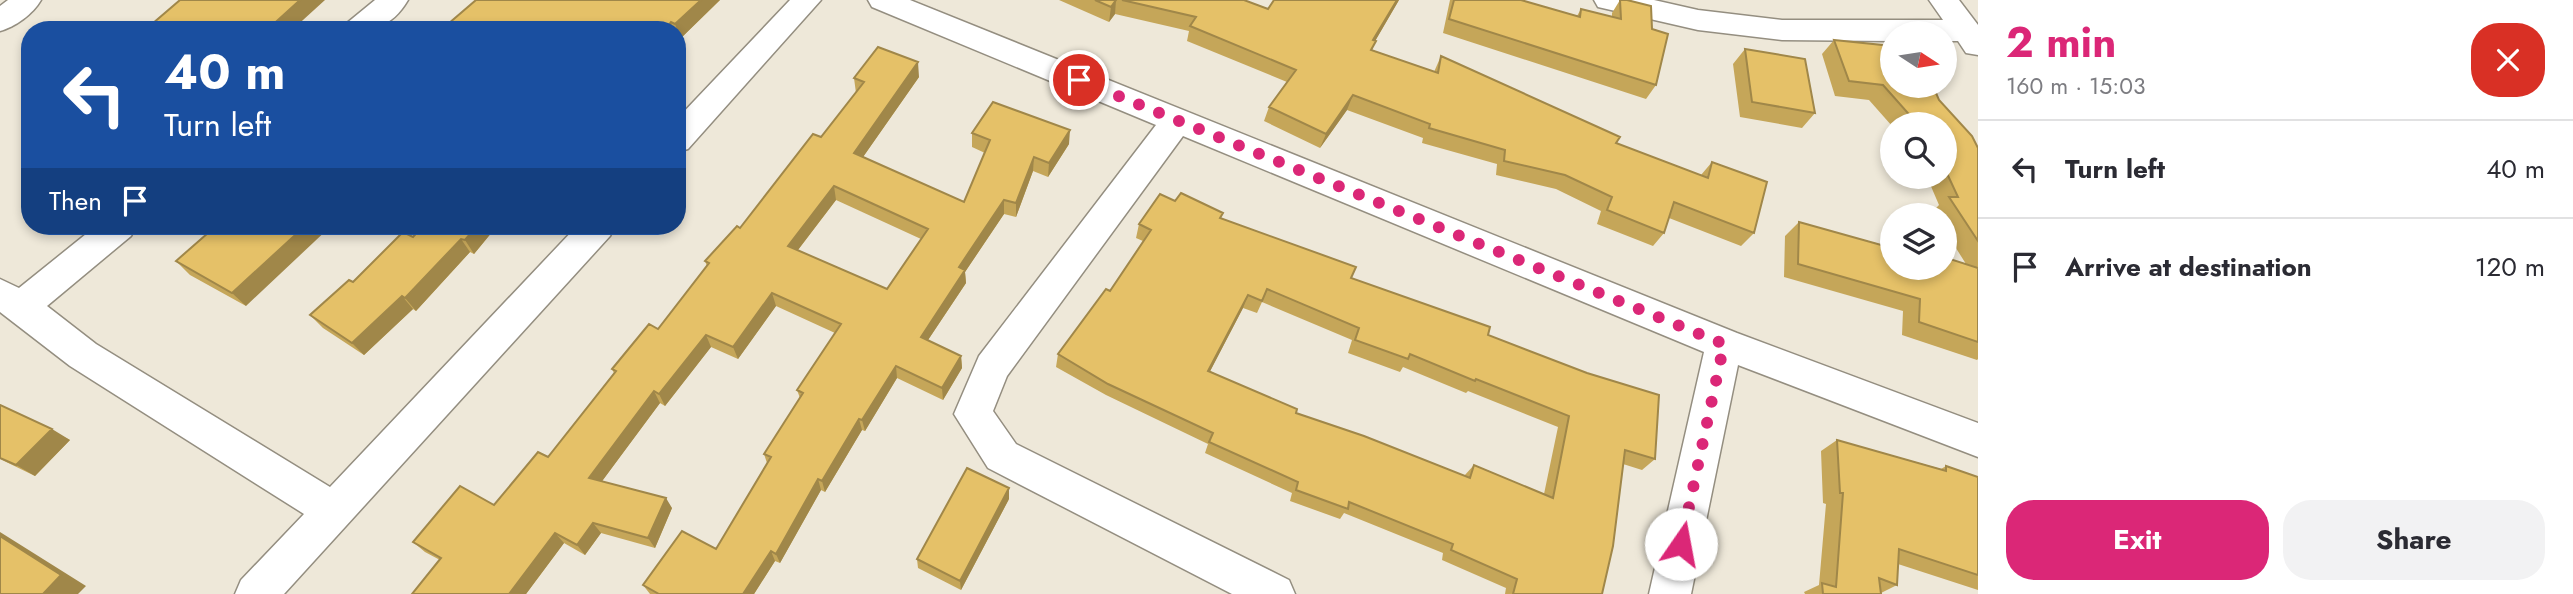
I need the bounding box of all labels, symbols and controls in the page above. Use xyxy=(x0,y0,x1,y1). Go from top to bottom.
text: 2 min xyxy=(2006,12,2116,73)
north arrow xyxy=(1880,21,1956,98)
map controls xyxy=(1880,21,1957,280)
button: close xyxy=(2471,23,2545,97)
text: 40 m xyxy=(164,37,286,107)
icon: left xyxy=(49,49,140,140)
pin xyxy=(1049,50,1109,110)
icon: arrive xyxy=(1060,61,1098,99)
text: 160 m · 15:03 xyxy=(2006,69,2146,103)
text: Turn left xyxy=(164,102,271,148)
button: search xyxy=(1880,112,1957,189)
icon: left xyxy=(2006,150,2044,188)
text: Turn left xyxy=(2065,150,2165,188)
text: 40 m xyxy=(2486,150,2545,188)
text: Then xyxy=(49,182,102,220)
icon: arrive xyxy=(116,182,154,220)
button: layers xyxy=(1880,203,1957,280)
icon: arrive xyxy=(2006,248,2044,286)
text: Arrive at destination xyxy=(2065,248,2312,286)
text: 120 m xyxy=(2475,248,2545,286)
button: Exit xyxy=(2006,500,2269,580)
button: Share xyxy=(2283,500,2545,580)
position arrow xyxy=(1644,507,1718,581)

